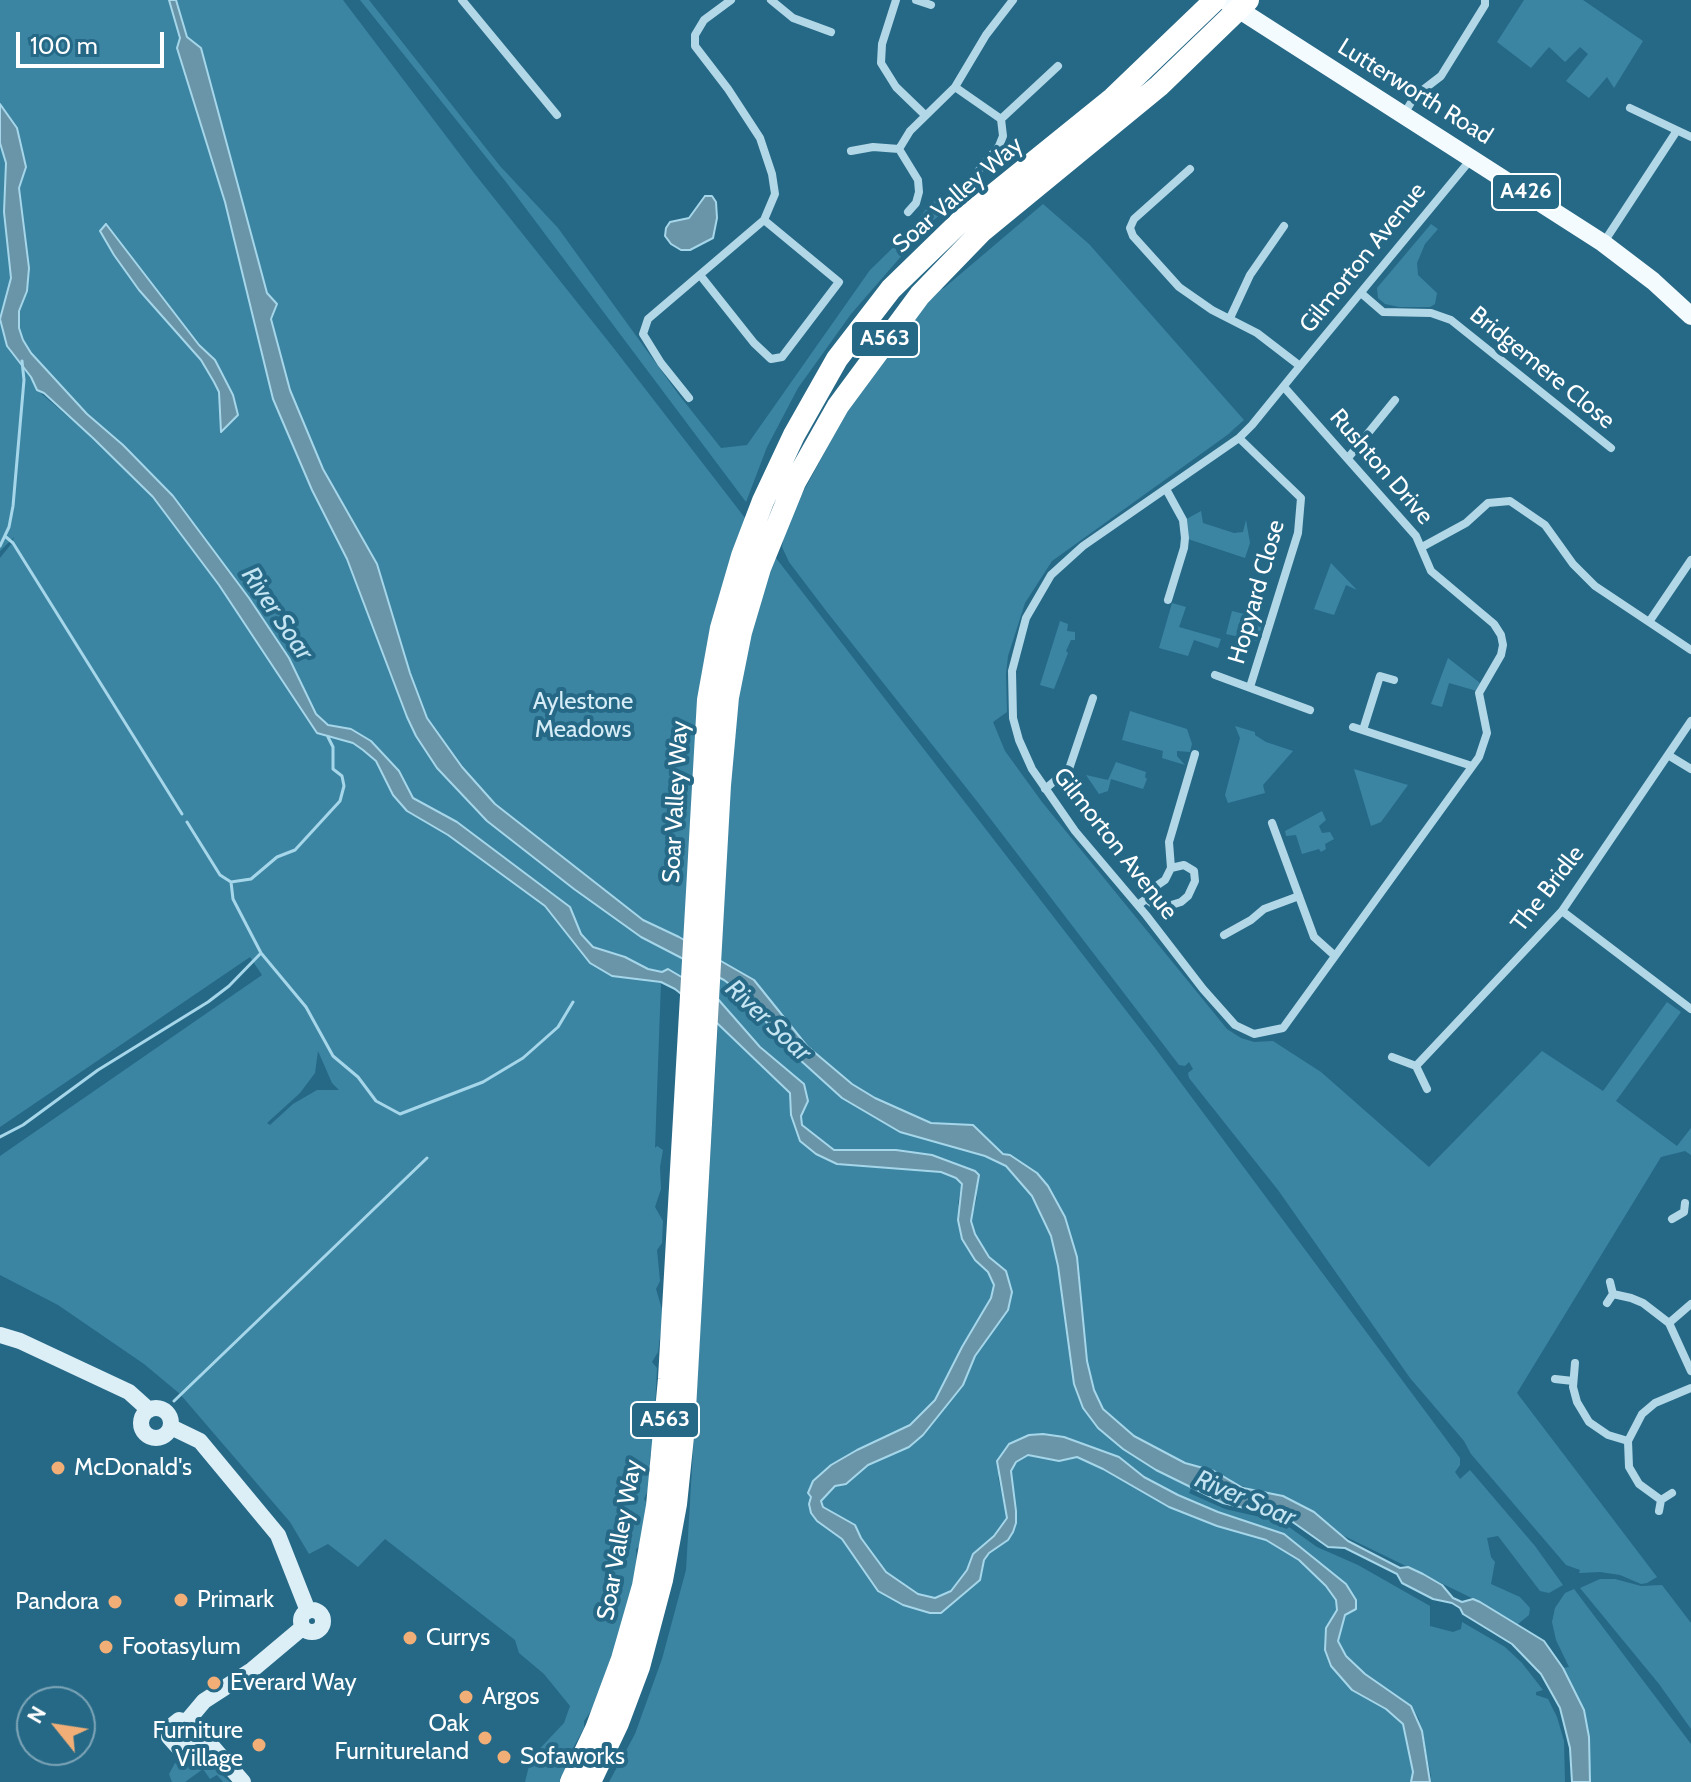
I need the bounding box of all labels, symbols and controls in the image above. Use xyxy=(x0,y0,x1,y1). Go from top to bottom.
scale bar xyxy=(20,16,168,66)
text: 100 m xyxy=(30,31,98,60)
street label: Lutterworth Road xyxy=(1332,33,1498,151)
street label: Soar Valley Way xyxy=(887,131,1029,259)
road number: A426 xyxy=(1492,174,1560,210)
street label: Gilmorton Avenue xyxy=(1294,177,1432,339)
street label: Bridgemere Close xyxy=(1464,301,1620,435)
road number: A563 xyxy=(851,321,919,357)
street label: Rushton Drive xyxy=(1323,403,1439,531)
street label: Hopyard Close xyxy=(1223,517,1291,667)
water label: River Soar xyxy=(234,561,320,667)
park label: Aylestone Meadows xyxy=(533,688,633,744)
street label: Soar Valley Way xyxy=(657,720,695,884)
street label: Gilmorton Avenue xyxy=(1047,762,1183,926)
street label: The Bridle xyxy=(1505,840,1591,938)
water label: River Soar xyxy=(719,973,817,1069)
road number: A563 xyxy=(631,1402,699,1438)
place label: McDonald's xyxy=(74,1454,192,1482)
street label: Soar Valley Way xyxy=(592,1457,648,1623)
marker: McDonald's xyxy=(49,1459,67,1477)
water label: River Soar xyxy=(1190,1464,1300,1534)
place label: Primark xyxy=(197,1586,274,1614)
place label: Pandora xyxy=(15,1588,99,1616)
marker: Primark xyxy=(172,1591,190,1609)
marker: Pandora xyxy=(106,1593,124,1611)
place label: Currys xyxy=(426,1624,490,1652)
marker: Currys xyxy=(401,1629,419,1647)
place label: Footasylum xyxy=(122,1633,241,1661)
marker: Footasylum xyxy=(97,1638,115,1656)
place label: Everard Way xyxy=(230,1669,357,1697)
marker: Everard Way xyxy=(205,1674,223,1692)
place label: Argos xyxy=(482,1683,539,1711)
north arrow xyxy=(16,1686,96,1766)
marker: Argos xyxy=(457,1688,475,1706)
text: N xyxy=(21,1701,52,1728)
place label: Oak Furnitureland xyxy=(335,1710,469,1766)
place label: Furniture Village xyxy=(152,1717,243,1773)
marker: Oak Furnitureland xyxy=(476,1729,494,1747)
marker: Furniture Village xyxy=(250,1736,268,1754)
place label: Sofaworks xyxy=(520,1743,625,1771)
marker: Sofaworks xyxy=(495,1748,513,1766)

